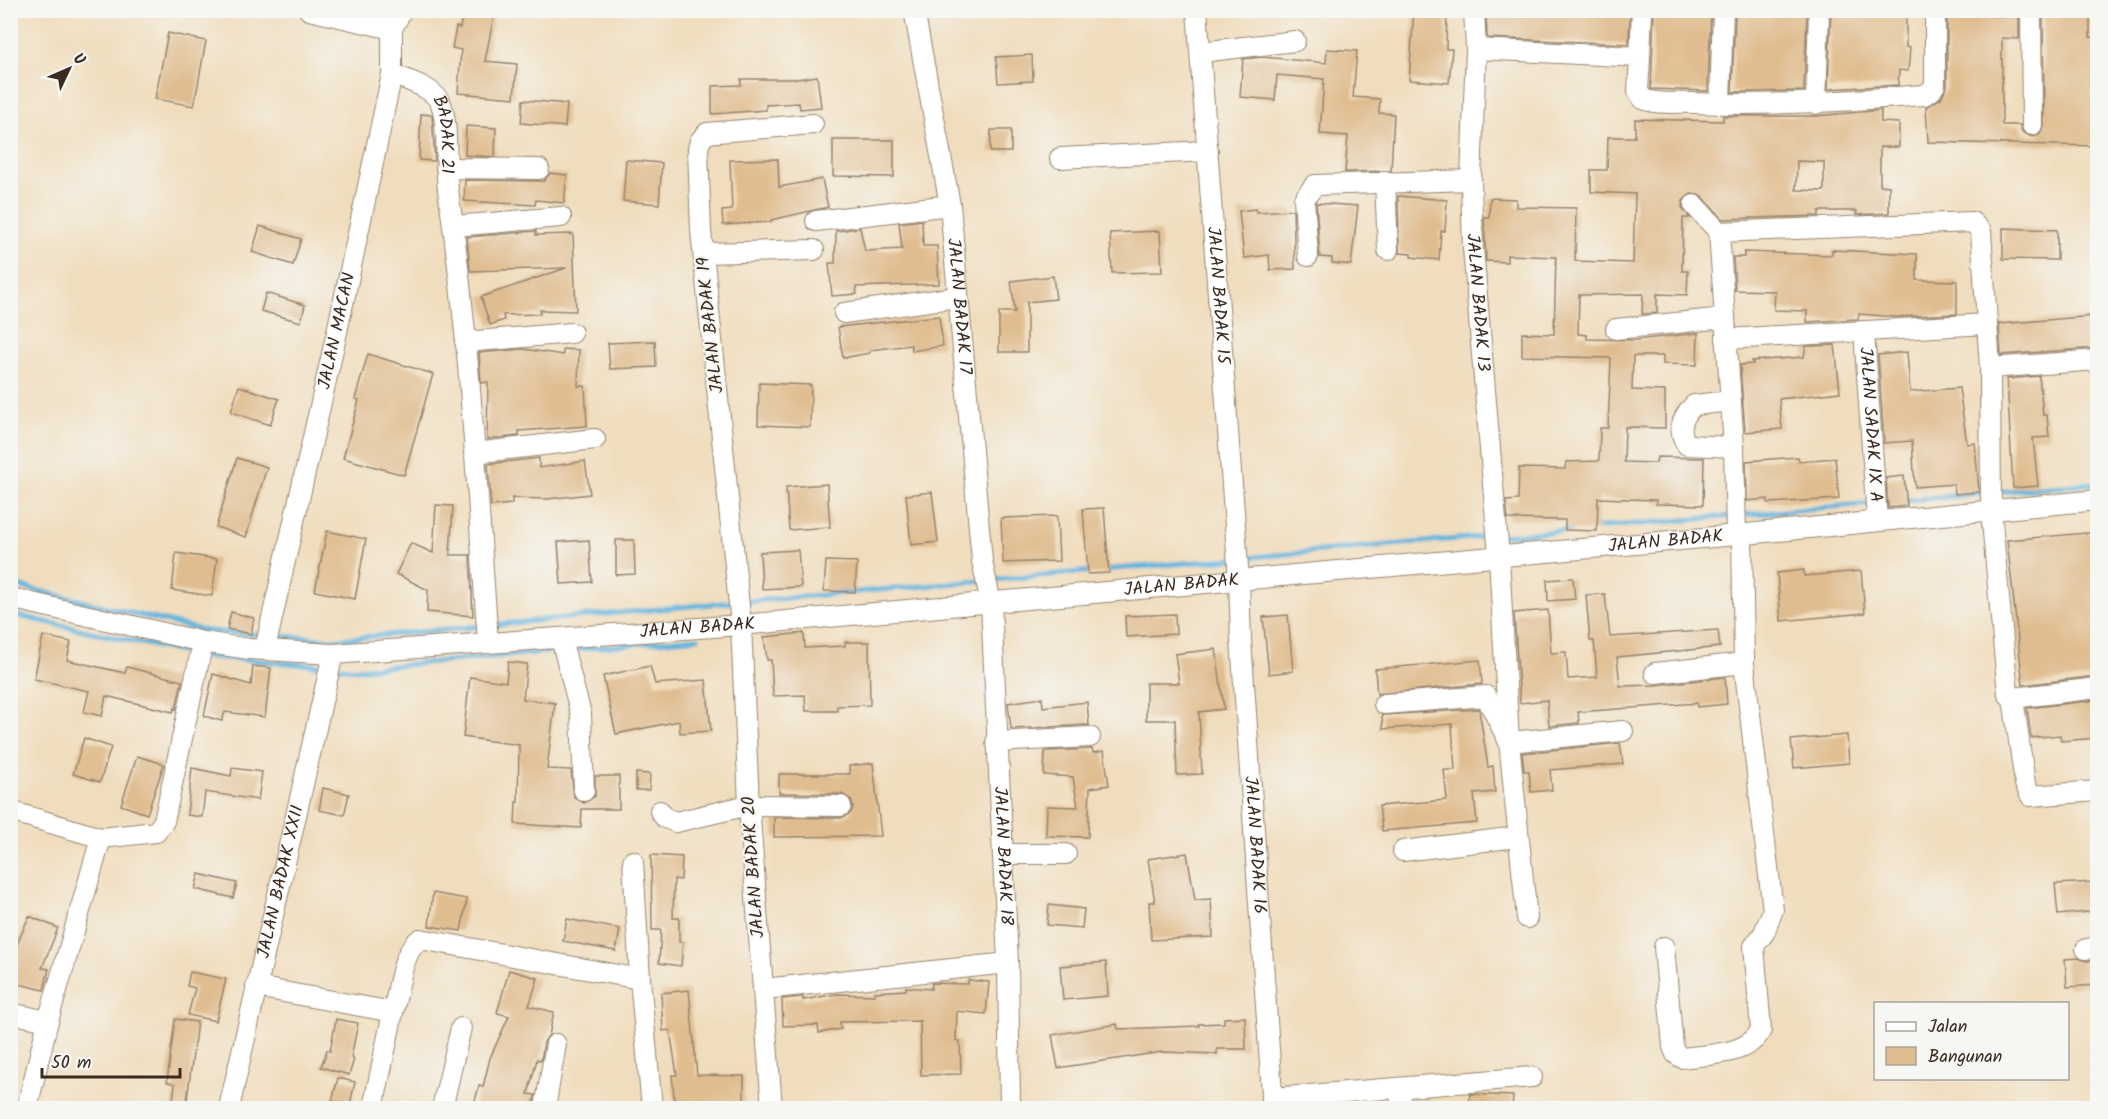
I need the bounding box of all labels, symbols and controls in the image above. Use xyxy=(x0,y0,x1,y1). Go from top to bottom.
north arrow xyxy=(39,39,99,99)
text: U xyxy=(66,48,91,72)
street label: BADAK 21 xyxy=(424,90,461,175)
street label: JALAN BADAK 15 xyxy=(1198,225,1238,366)
street label: JALAN BADAK 13 xyxy=(1458,233,1498,373)
street label: JALAN BADAK 17 xyxy=(939,237,980,376)
street label: JALAN BADAK 19 xyxy=(689,255,733,395)
street label: JALAN MACAN xyxy=(310,270,364,392)
street label: JALAN SADAK IX A xyxy=(1851,346,1890,503)
street label: JALAN BADAK xyxy=(1607,522,1725,561)
street label: JALAN BADAK xyxy=(1123,565,1241,605)
street label: JALAN BADAK xyxy=(639,609,757,647)
street label: JALAN BADAK 16 xyxy=(1236,775,1274,915)
street label: JALAN BADAK 18 xyxy=(985,786,1021,926)
street label: JALAN BADAK 20 xyxy=(735,795,773,939)
street label: JALAN BADAK XXII xyxy=(249,803,312,961)
legend xyxy=(1874,1002,2069,1080)
text: Jalan xyxy=(1928,1013,1967,1042)
scale bar xyxy=(42,1041,180,1079)
text: Bangunan xyxy=(1928,1043,2002,1072)
text: 50 m xyxy=(51,1049,91,1078)

